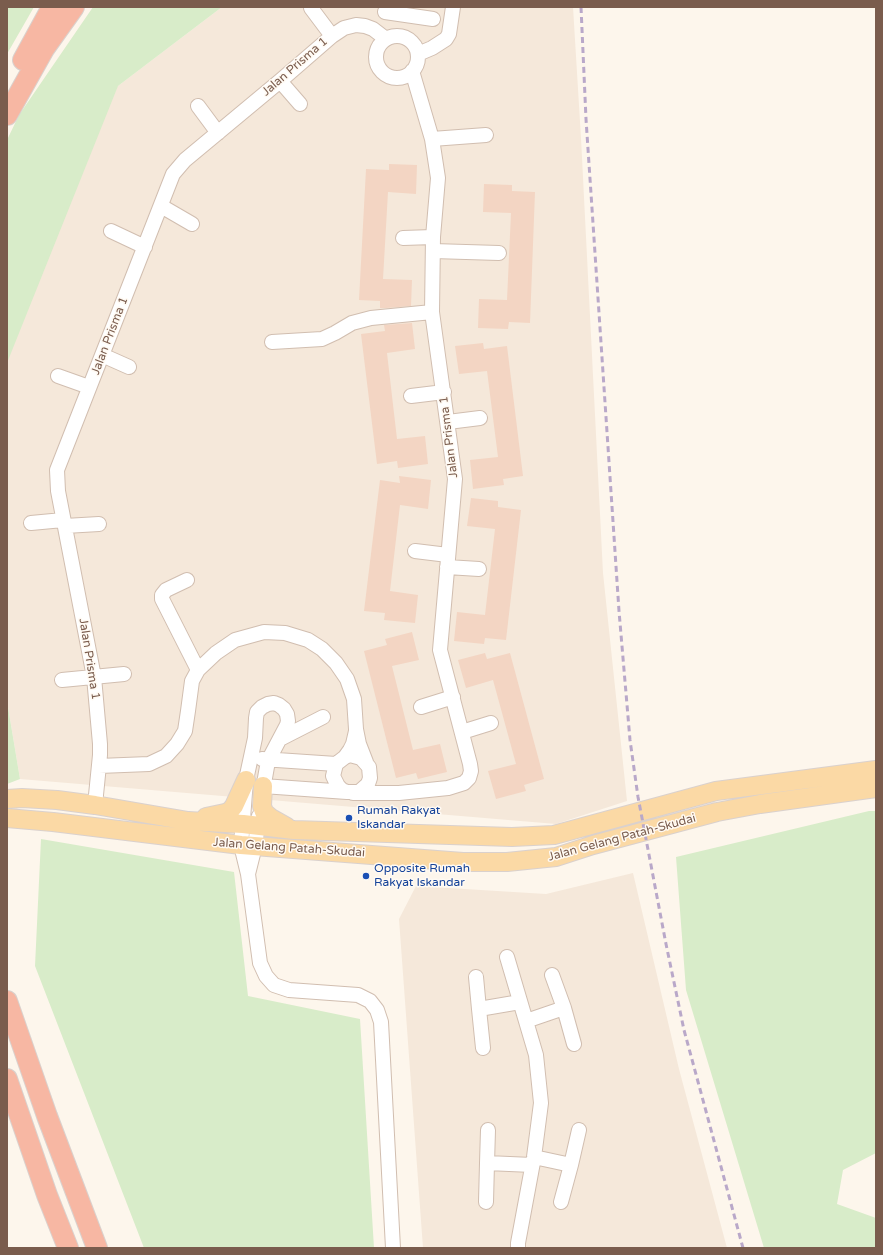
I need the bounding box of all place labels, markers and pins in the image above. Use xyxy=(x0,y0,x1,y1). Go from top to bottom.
place label: Rumah Rakyat Iskandar xyxy=(357,804,440,832)
marker: Rumah Rakyat Iskandar xyxy=(344,813,354,823)
place label: Opposite Rumah Rakyat Iskandar xyxy=(374,862,470,890)
marker: Opposite Rumah Rakyat Iskandar xyxy=(361,871,371,881)

